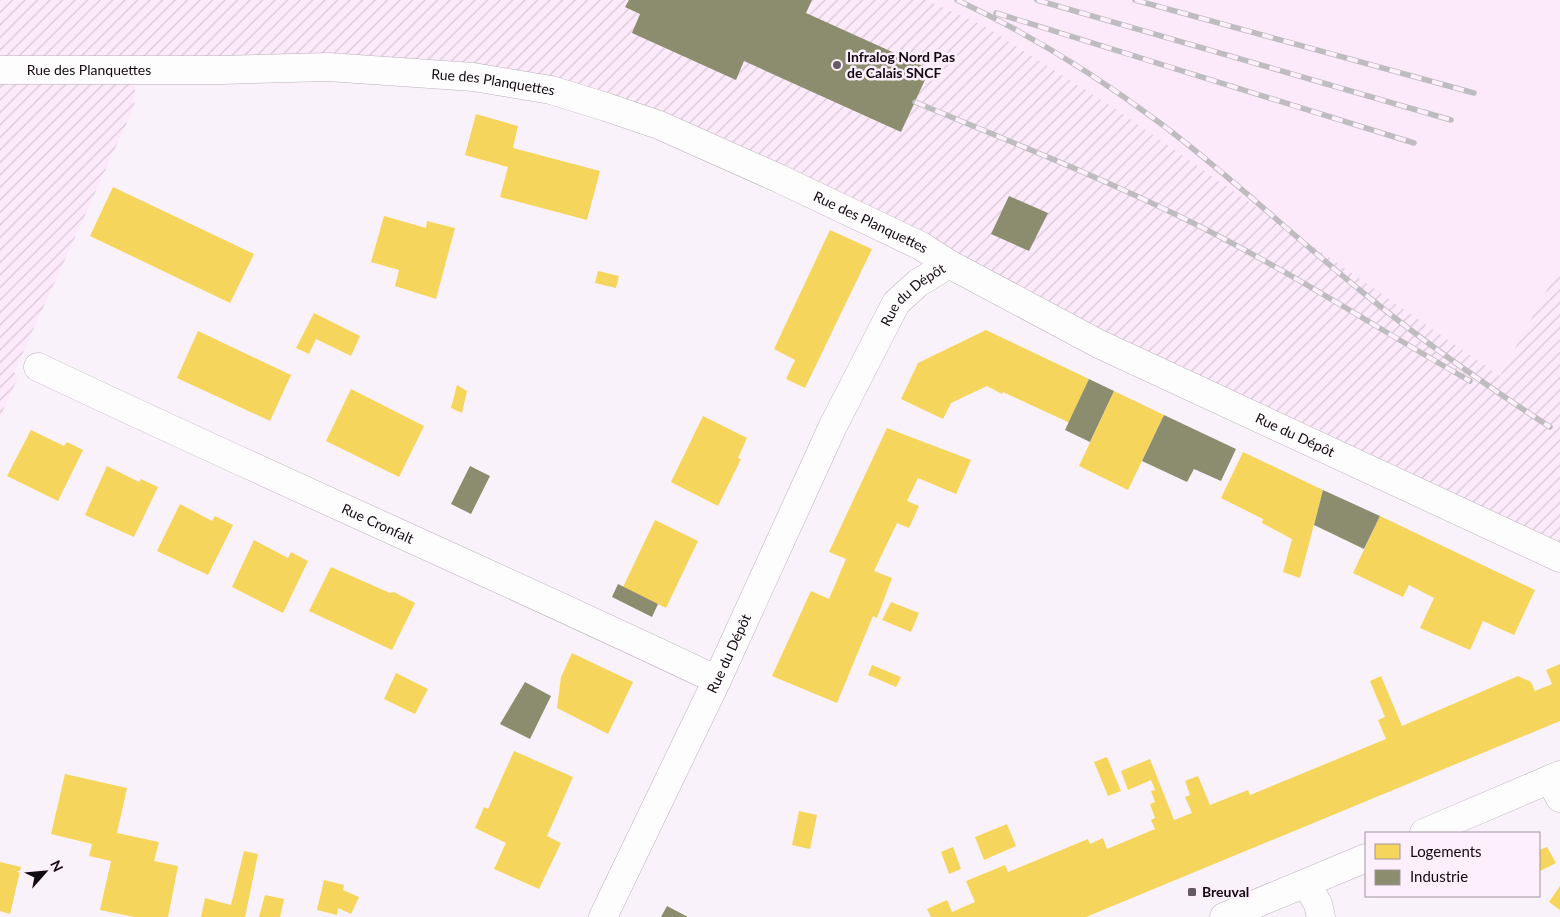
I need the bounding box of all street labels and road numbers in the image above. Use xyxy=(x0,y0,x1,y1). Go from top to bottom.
street label: Rue des Planquettes xyxy=(27,61,151,78)
street label: Rue des Planquettes xyxy=(431,65,557,99)
street label: Rue des Planquettes xyxy=(811,187,932,256)
street label: Rue du Dépôt xyxy=(877,259,948,329)
street label: Rue du Dépôt xyxy=(1253,409,1337,460)
street label: Rue Cronfalt xyxy=(339,499,417,547)
street label: Rue du Dépôt xyxy=(703,611,754,696)

